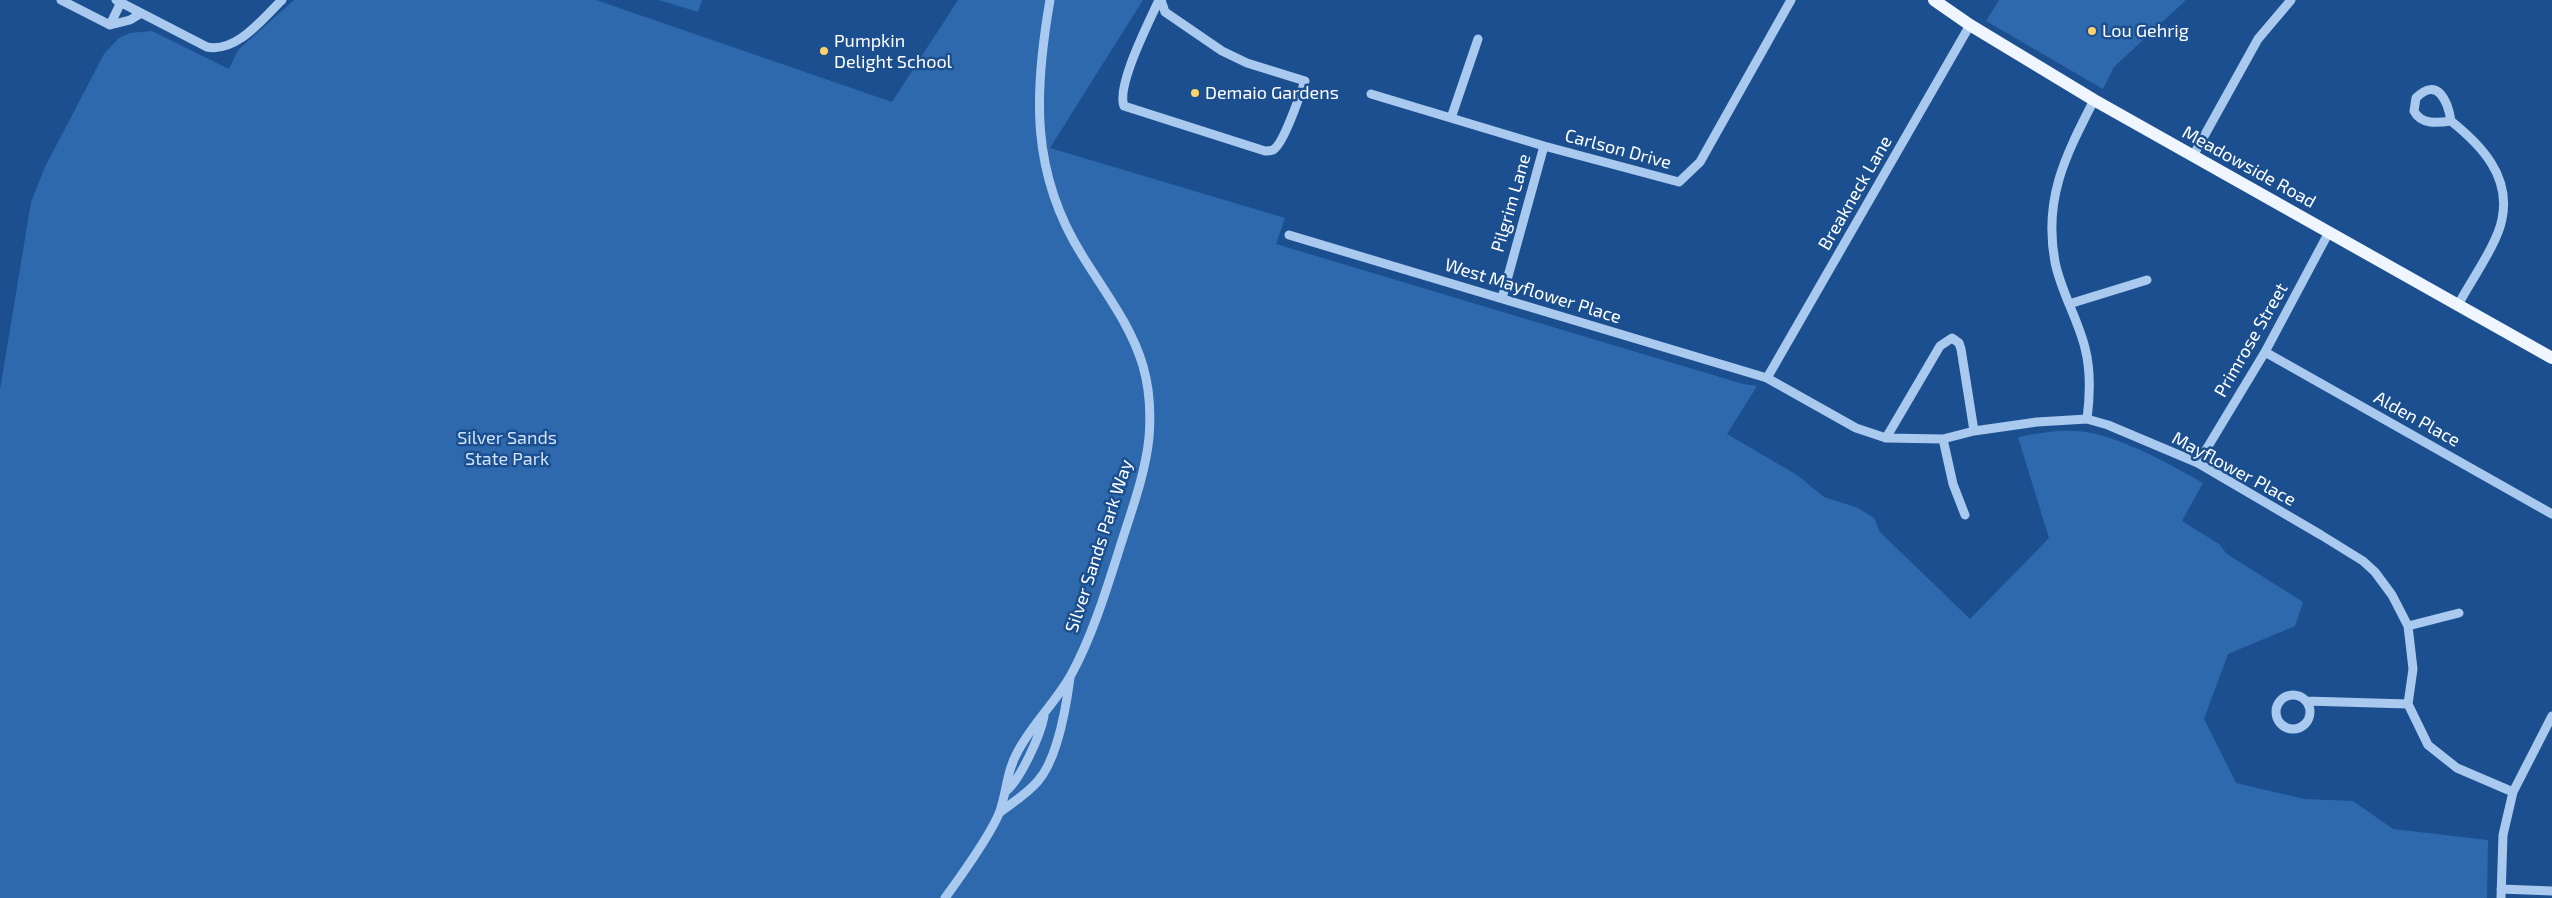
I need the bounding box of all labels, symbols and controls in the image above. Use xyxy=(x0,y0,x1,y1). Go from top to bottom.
place label: Lou Gehrig xyxy=(2102,20,2189,42)
marker: Lou Gehrig xyxy=(2086,25,2098,37)
place label: Pumpkin Delight School xyxy=(834,30,952,72)
marker: Pumpkin Delight School xyxy=(818,45,830,57)
place label: Demaio Gardens xyxy=(1205,82,1339,104)
marker: Demaio Gardens xyxy=(1189,87,1201,99)
street label: Meadowside Road xyxy=(2178,121,2320,213)
street label: Carlson Drive xyxy=(1562,124,1674,174)
street label: Breakneck Lane xyxy=(1814,132,1896,254)
street label: Pilgrim Lane xyxy=(1487,151,1535,255)
street label: West Mayflower Place xyxy=(1442,254,1624,328)
street label: Primrose Street xyxy=(2210,279,2292,401)
street label: Alden Place xyxy=(2370,386,2464,452)
park label: Silver Sands State Park xyxy=(457,427,557,469)
street label: Mayflower Place xyxy=(2168,427,2300,511)
street label: Silver Sands Park Way xyxy=(1061,457,1137,635)

